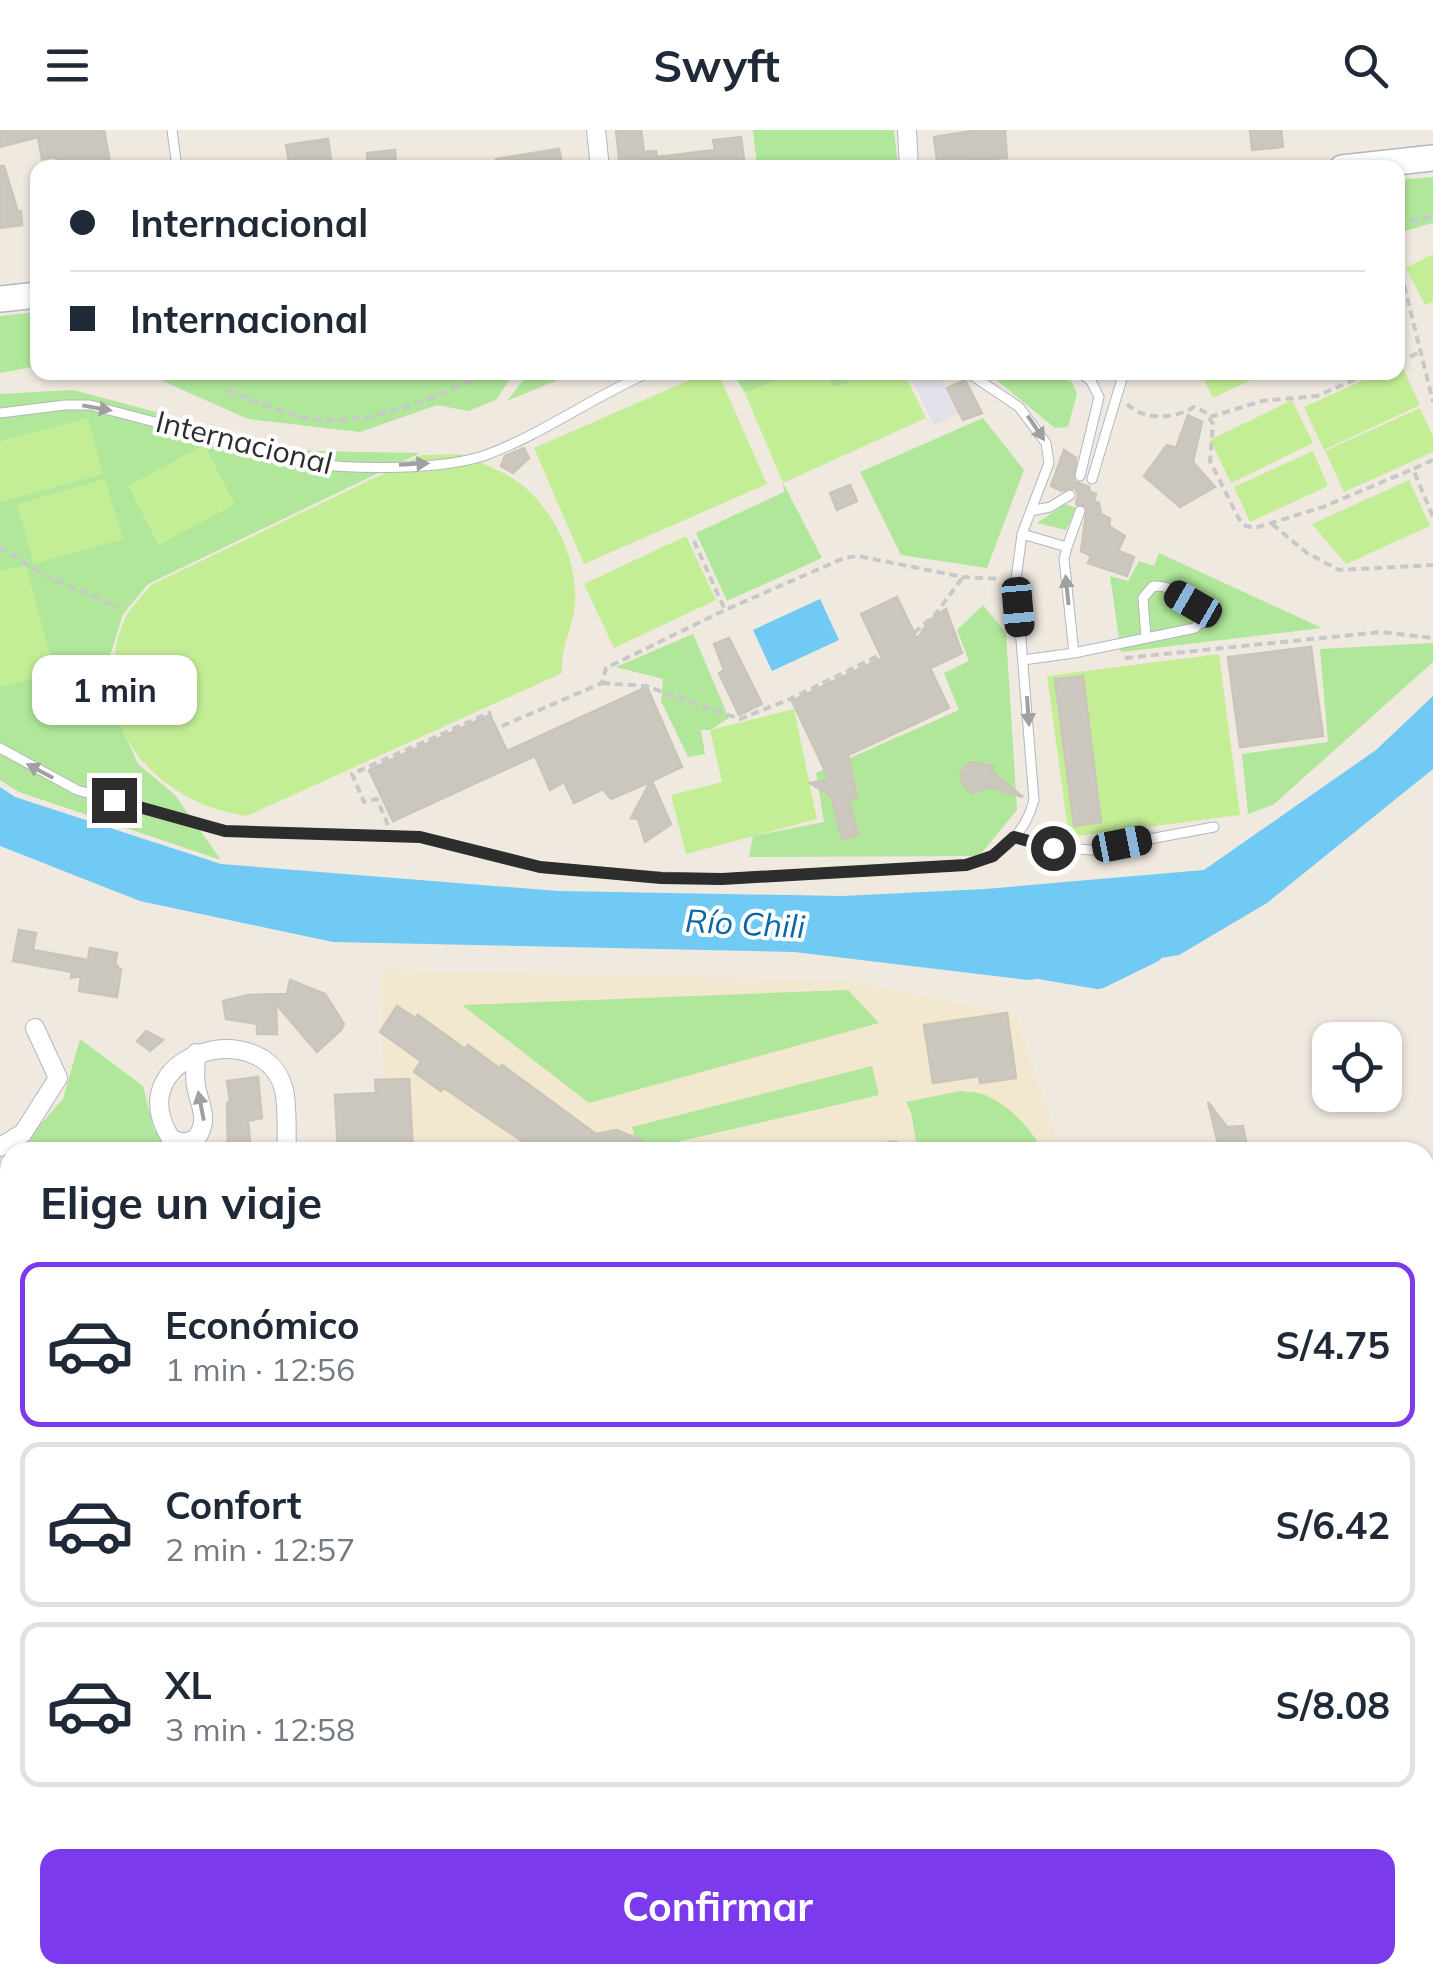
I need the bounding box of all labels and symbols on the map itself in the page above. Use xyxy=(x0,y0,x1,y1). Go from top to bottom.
one-way arrow xyxy=(81,401,113,416)
street label: Internacional xyxy=(152,402,336,482)
one-way arrow xyxy=(1026,415,1045,441)
one-way arrow xyxy=(399,456,430,472)
one-way arrow xyxy=(1059,574,1075,606)
car xyxy=(1000,576,1036,638)
car xyxy=(1160,576,1226,632)
callout: 1 min xyxy=(32,655,196,725)
one-way arrow xyxy=(1020,696,1036,727)
one-way arrow xyxy=(26,763,55,780)
route end xyxy=(92,778,137,823)
car xyxy=(1090,824,1154,864)
route start xyxy=(1031,826,1076,871)
water label: Río Chili xyxy=(684,900,806,946)
one-way arrow xyxy=(192,1090,208,1121)

